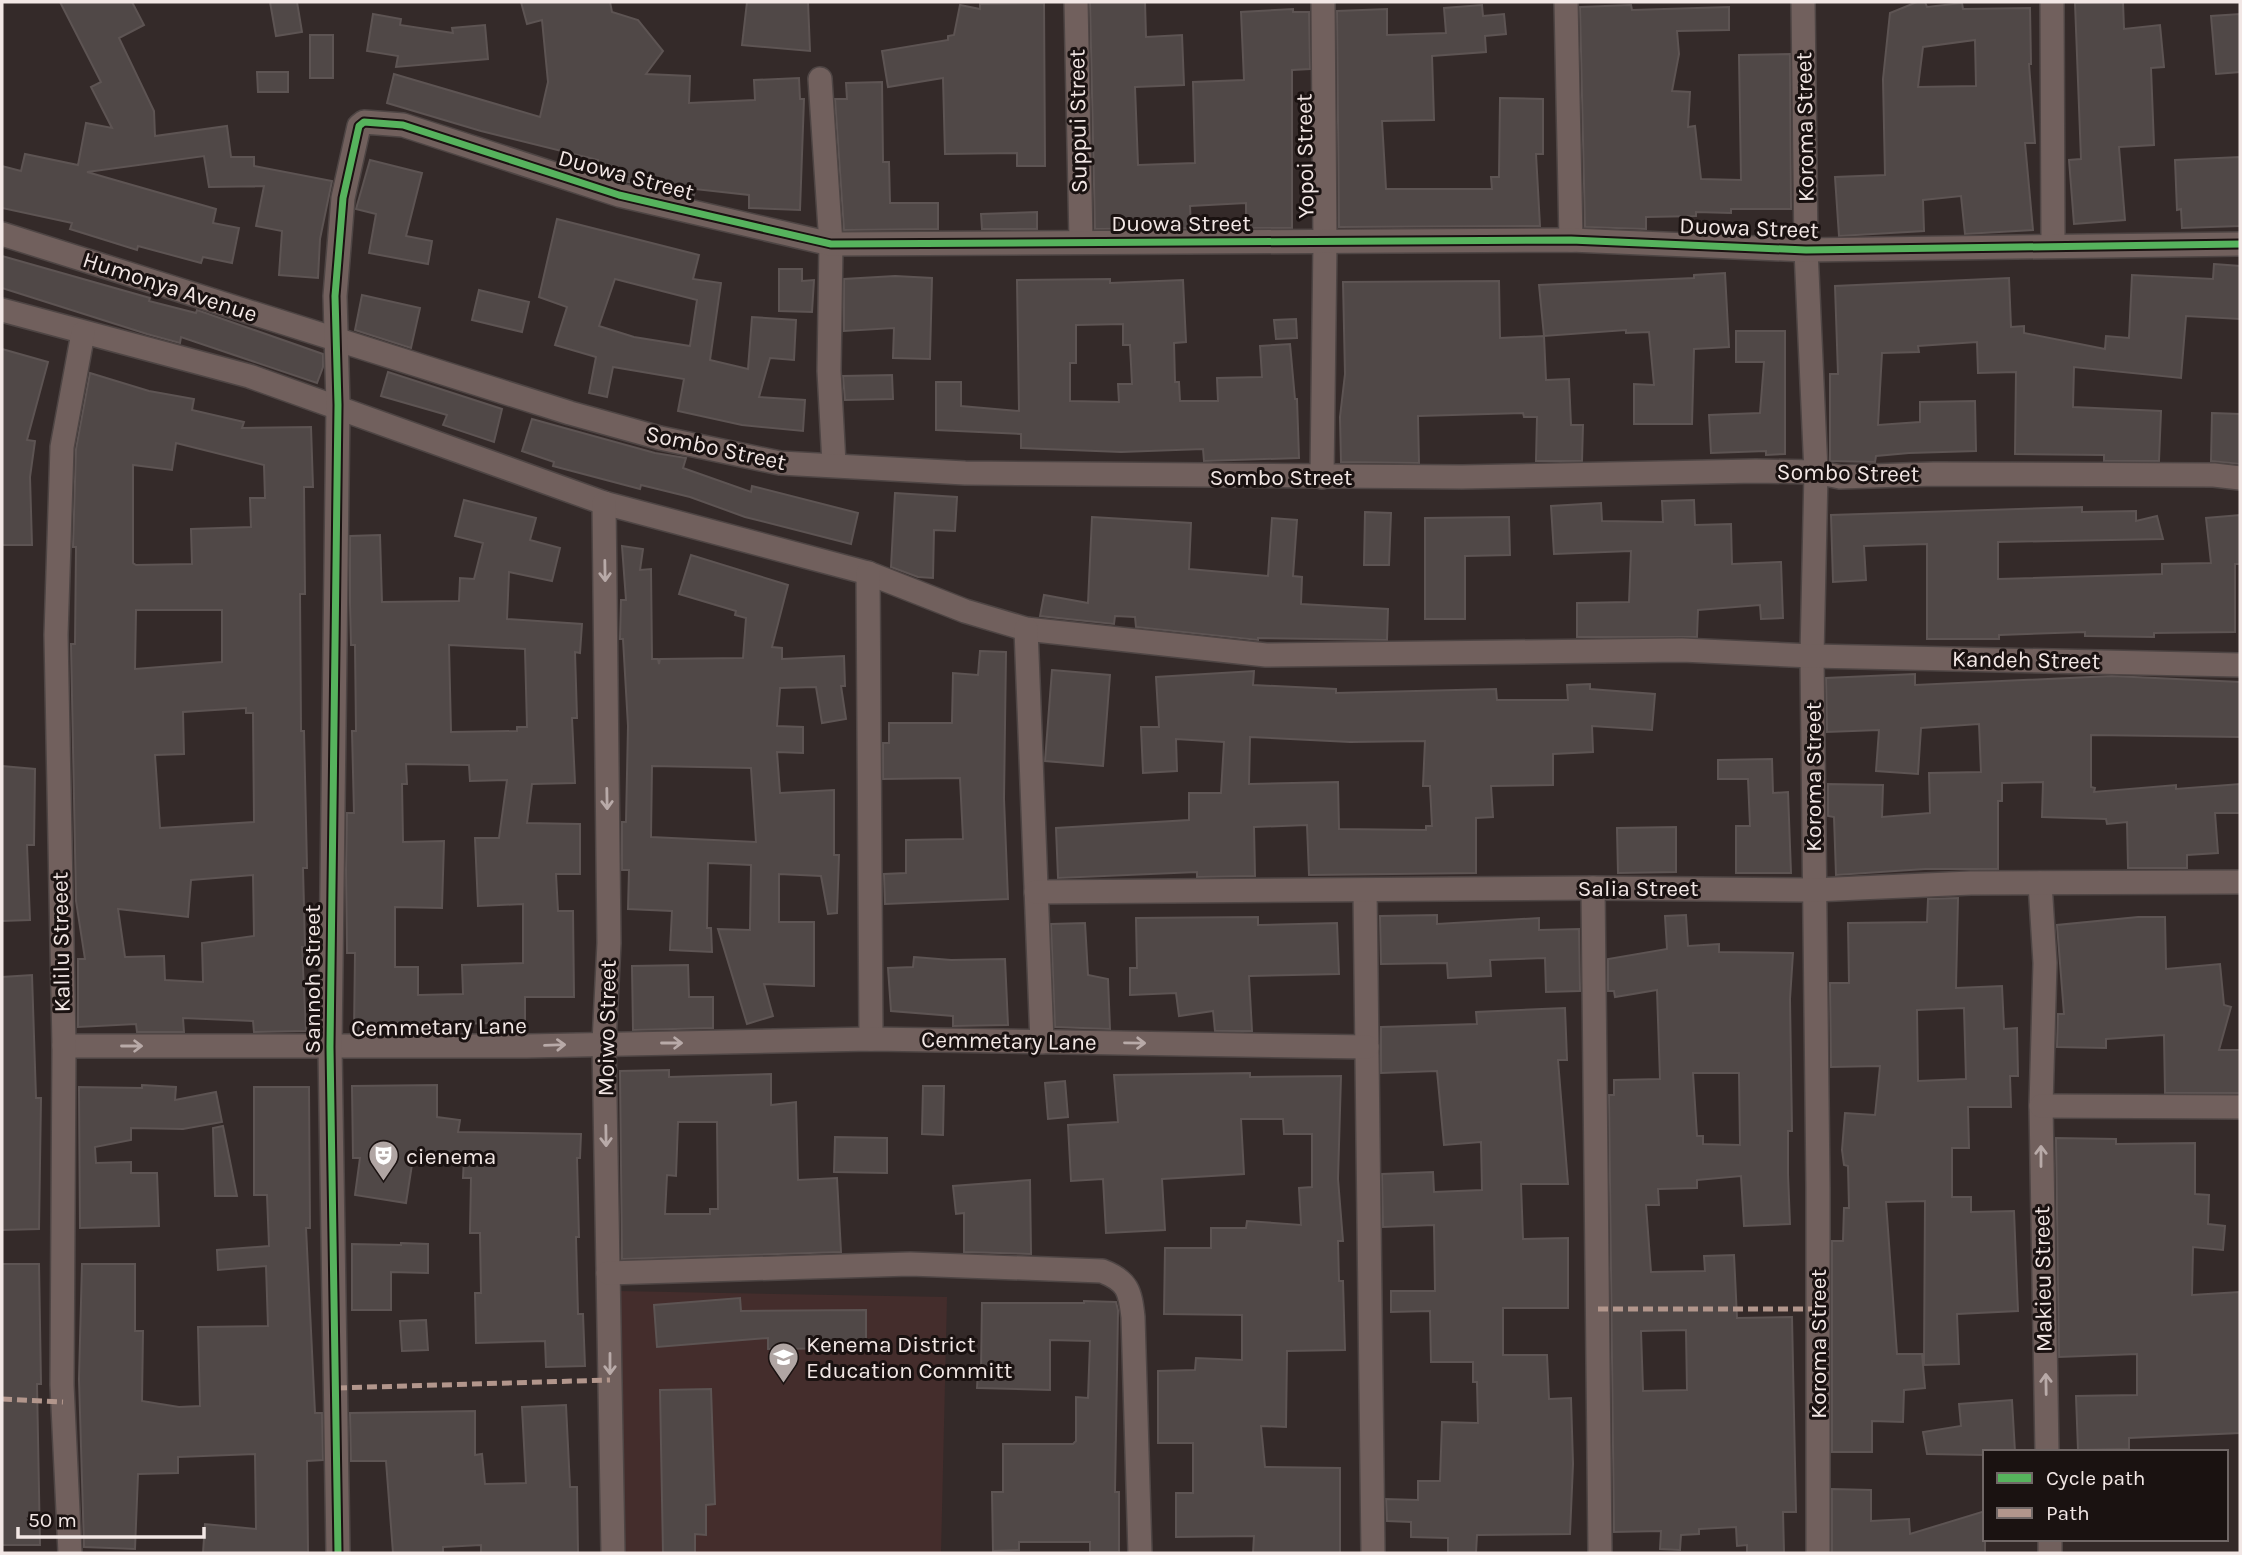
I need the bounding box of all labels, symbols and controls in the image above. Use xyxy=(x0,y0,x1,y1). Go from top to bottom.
street label: Suppui Street xyxy=(1063,48,1093,193)
street label: Koroma Street xyxy=(1790,51,1820,202)
street label: Yopoi Street xyxy=(1290,93,1320,219)
street label: Duowa Street xyxy=(555,144,697,206)
street label: Duowa Street xyxy=(1111,210,1251,237)
street label: Duowa Street xyxy=(1679,212,1820,244)
street label: Humonya Avenue xyxy=(79,246,261,328)
street label: Sombo Street xyxy=(643,420,789,476)
street label: Sombo Street xyxy=(1776,458,1920,488)
street label: Sombo Street xyxy=(1210,464,1353,491)
one-way arrow xyxy=(598,560,611,583)
street label: Kandeh Street xyxy=(1952,645,2101,675)
street label: Koroma Street xyxy=(1800,702,1827,852)
one-way arrow xyxy=(600,787,614,810)
street label: Kalilu Streeet xyxy=(46,871,76,1013)
street label: Salia Street xyxy=(1577,875,1699,902)
street label: Sannoh Street xyxy=(299,904,326,1054)
street label: Moiwo Street xyxy=(592,959,622,1097)
street label: Cemmetary Lane xyxy=(351,1012,527,1042)
street label: Cemmetary Lane xyxy=(921,1026,1097,1056)
one-way arrow xyxy=(661,1036,684,1050)
one-way arrow xyxy=(1124,1036,1147,1050)
one-way arrow xyxy=(544,1038,567,1052)
one-way arrow xyxy=(120,1039,143,1053)
one-way arrow xyxy=(599,1124,613,1147)
theatre icon: cienema xyxy=(366,1139,400,1183)
place label: cienema xyxy=(406,1143,496,1170)
one-way arrow xyxy=(2034,1145,2048,1168)
street label: Makieu Street xyxy=(2028,1205,2058,1352)
street label: Koroma Street xyxy=(1805,1269,1832,1419)
place label: Kenema District Education Committ xyxy=(806,1331,1013,1384)
school or university icon: Kenema District Education Committ xyxy=(766,1340,800,1384)
one-way arrow xyxy=(603,1352,617,1375)
one-way arrow xyxy=(2039,1372,2053,1395)
legend xyxy=(1983,1450,2228,1541)
text: Cycle path xyxy=(2046,1466,2146,1490)
scale bar xyxy=(18,1496,203,1540)
text: Path xyxy=(2046,1501,2090,1525)
text: 50 m xyxy=(28,1508,77,1532)

